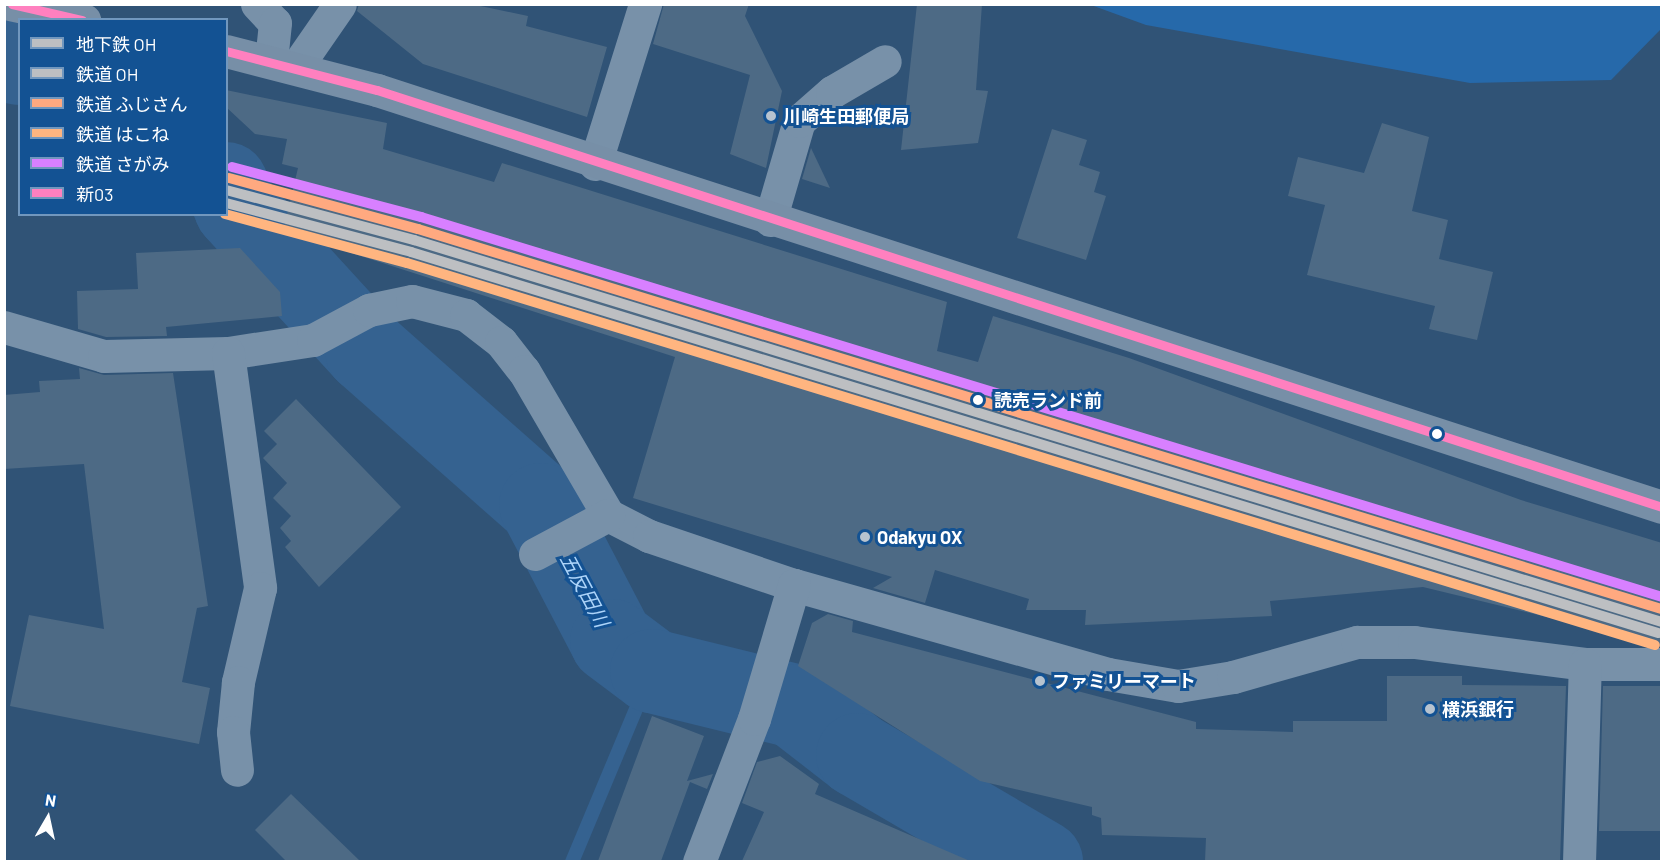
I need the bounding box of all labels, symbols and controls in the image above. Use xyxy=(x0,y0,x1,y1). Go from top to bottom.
legend xyxy=(18,18,228,216)
text: 地下鉄 OH xyxy=(76,33,157,55)
text: 鉄道 OH xyxy=(76,63,139,85)
text: 鉄道 ふじさん xyxy=(76,93,188,115)
place label: 川崎生田郵便局 xyxy=(783,105,909,127)
marker: 川崎生田郵便局 xyxy=(764,109,778,123)
text: 鉄道 はこね xyxy=(76,123,170,145)
text: 鉄道 さがみ xyxy=(76,153,170,175)
text: 新03 xyxy=(76,183,113,205)
marker: 読売ランド前 xyxy=(967,389,989,411)
place label: 読売ランド前 xyxy=(994,389,1102,411)
unlabelled marker xyxy=(1431,428,1443,440)
place label: Odakyu OX xyxy=(877,526,962,548)
marker: Odakyu OX xyxy=(858,530,872,544)
water label: 五反田川 xyxy=(556,549,614,631)
place label: ファミリーマート xyxy=(1052,670,1196,692)
marker: ファミリーマート xyxy=(1033,674,1047,688)
place label: 横浜銀行 xyxy=(1442,698,1514,720)
marker: 横浜銀行 xyxy=(1423,702,1437,716)
north arrow xyxy=(18,788,78,848)
text: N xyxy=(44,790,58,810)

